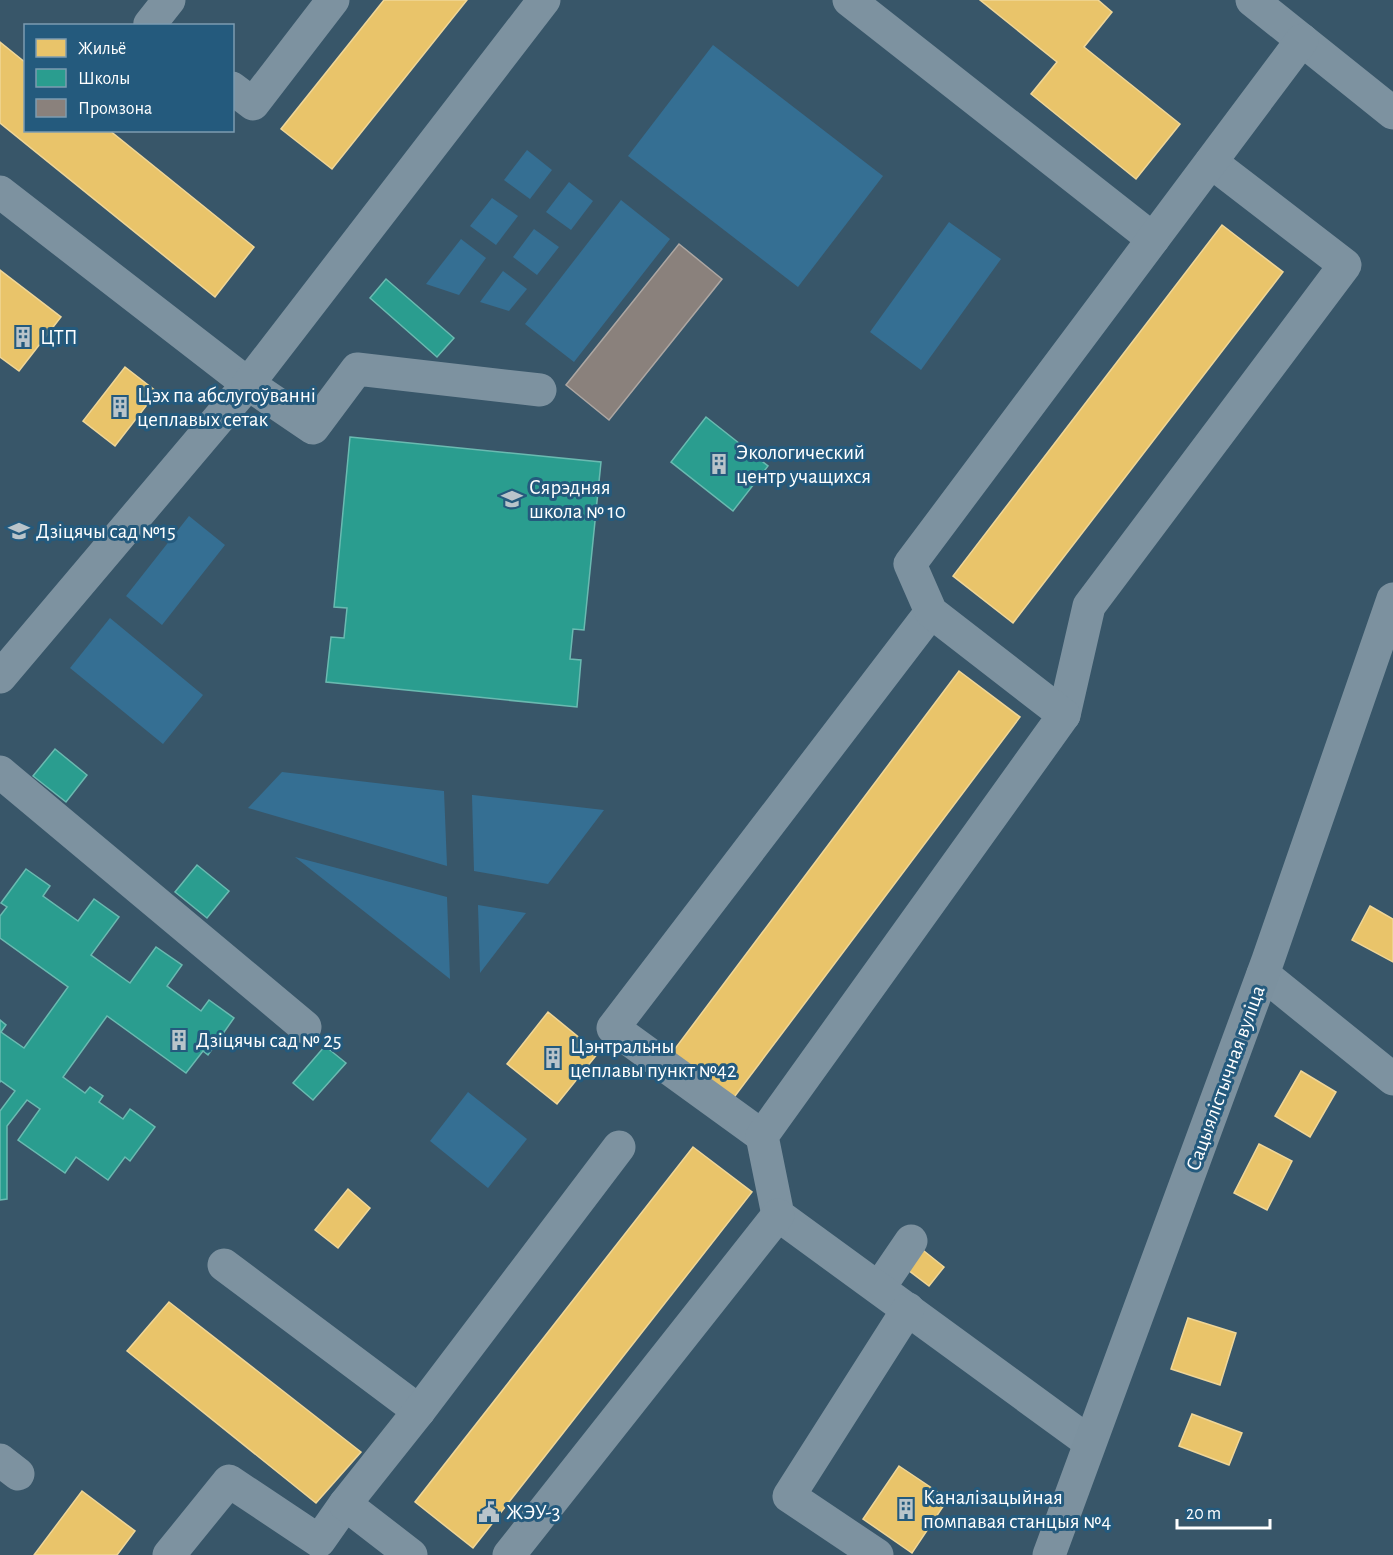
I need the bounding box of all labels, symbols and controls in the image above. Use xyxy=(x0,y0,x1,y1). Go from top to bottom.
legend xyxy=(24,24,234,132)
text: Жильё xyxy=(78,40,126,58)
text: Школы xyxy=(78,70,130,88)
text: Промзона xyxy=(78,100,152,118)
building icon: ЦТП xyxy=(11,325,35,349)
place label: ЦТП xyxy=(40,327,78,348)
place label: Цэх па абслугоўванні цеплавых сетак xyxy=(137,385,316,430)
building icon: Цэх па абслугоўванні цеплавых сетак xyxy=(108,395,132,419)
place label: Экологический центр учащихся xyxy=(736,442,871,487)
building icon: Экологический центр учащихся xyxy=(707,452,731,476)
place label: Сярэдняя школа № 10 xyxy=(529,477,626,522)
school or university icon: Сярэдняя школа № 10 xyxy=(500,487,524,511)
school or university icon: Дзіцячы сад №15 xyxy=(7,519,31,543)
place label: Дзіцячы сад №15 xyxy=(36,521,176,542)
street label: Сацыялістычная вуліца xyxy=(1182,982,1269,1174)
building icon: Дзіцячы сад № 25 xyxy=(167,1028,191,1052)
place label: Дзіцячы сад № 25 xyxy=(196,1030,342,1051)
place label: Цэнтральны цеплавы пункт №42 xyxy=(570,1036,736,1081)
building icon: Цэнтральны цеплавы пункт №42 xyxy=(541,1046,565,1070)
place label: Каналізацыйная помпавая станцыя №4 xyxy=(923,1487,1111,1532)
scale bar xyxy=(1177,1492,1270,1530)
building icon: Каналізацыйная помпавая станцыя №4 xyxy=(894,1497,918,1521)
public building icon: ЖЭУ-3 xyxy=(477,1500,501,1524)
place label: ЖЭУ-3 xyxy=(506,1502,560,1523)
text: 20 m xyxy=(1186,1505,1221,1523)

